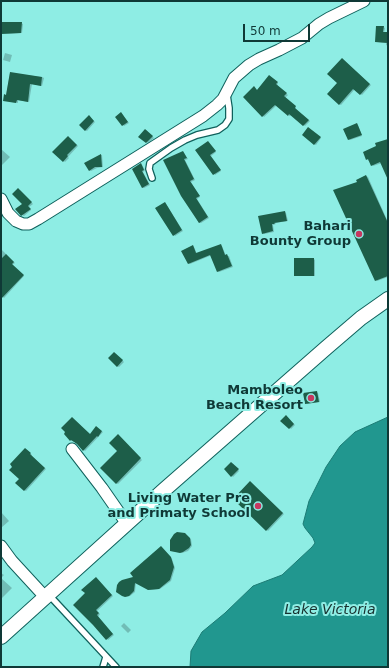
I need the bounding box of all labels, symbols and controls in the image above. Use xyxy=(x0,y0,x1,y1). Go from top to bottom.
scale bar xyxy=(245,16,312,42)
text: 50 m xyxy=(250,24,281,38)
place label: Bahari Bounty Group xyxy=(250,219,351,250)
marker: Bahari Bounty Group xyxy=(354,229,364,239)
place label: Mamboleo Beach Resort xyxy=(206,383,303,414)
marker: Mamboleo Beach Resort xyxy=(306,393,316,403)
place label: Living Water Pre and Primaty School xyxy=(108,491,250,522)
marker: Living Water Pre and Primaty School xyxy=(253,501,263,511)
water label: Lake Victoria xyxy=(285,602,375,618)

